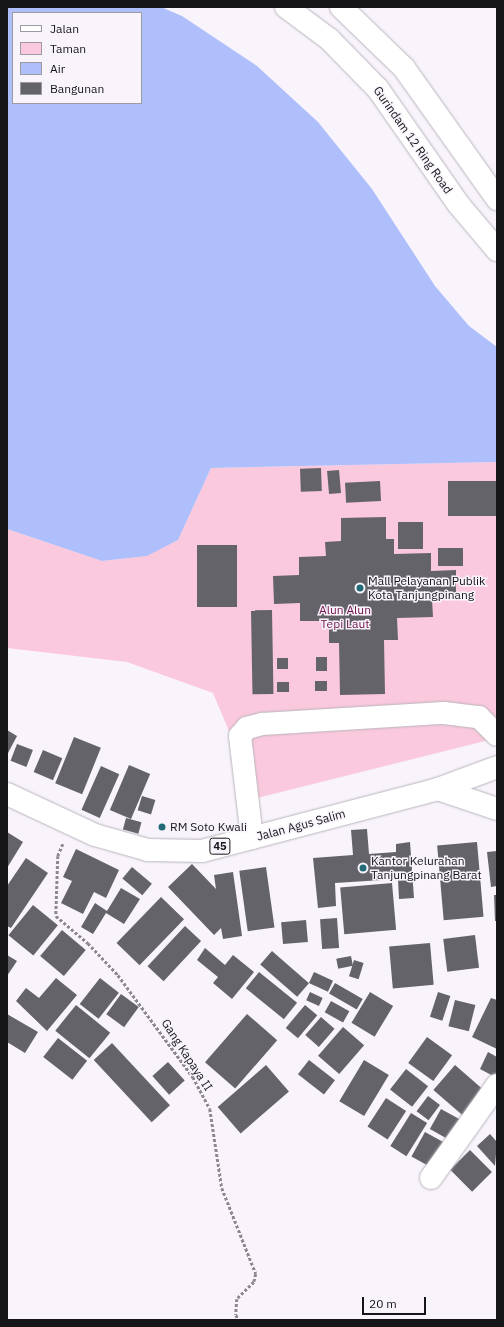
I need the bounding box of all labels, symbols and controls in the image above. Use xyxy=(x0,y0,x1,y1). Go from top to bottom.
legend xyxy=(12,12,142,104)
text: Jalan xyxy=(50,21,79,36)
text: Taman xyxy=(50,41,86,56)
text: Air xyxy=(50,61,65,76)
text: Bangunan xyxy=(50,81,104,96)
street label: Gurindam 12 Ring Road xyxy=(371,84,455,196)
place label: Mall Pelayanan Publik Kota Tanjungpinang xyxy=(368,574,485,602)
marker: Mall Pelayanan Publik Kota Tanjungpinang xyxy=(355,583,365,593)
park label: Alun Alun Tepi Laut xyxy=(319,603,371,631)
street label: Jalan Agus Salim xyxy=(255,806,347,844)
place label: RM Soto Kwali xyxy=(170,820,247,834)
marker: RM Soto Kwali xyxy=(157,822,167,832)
road number: 45 xyxy=(209,837,231,855)
place label: Kantor Kelurahan Tanjungpinang Barat xyxy=(371,854,482,882)
marker: Kantor Kelurahan Tanjungpinang Barat xyxy=(358,863,368,873)
street label: Gang Kapaya II xyxy=(158,1016,216,1094)
scale bar xyxy=(364,1289,428,1315)
text: 20 m xyxy=(369,1296,397,1311)

